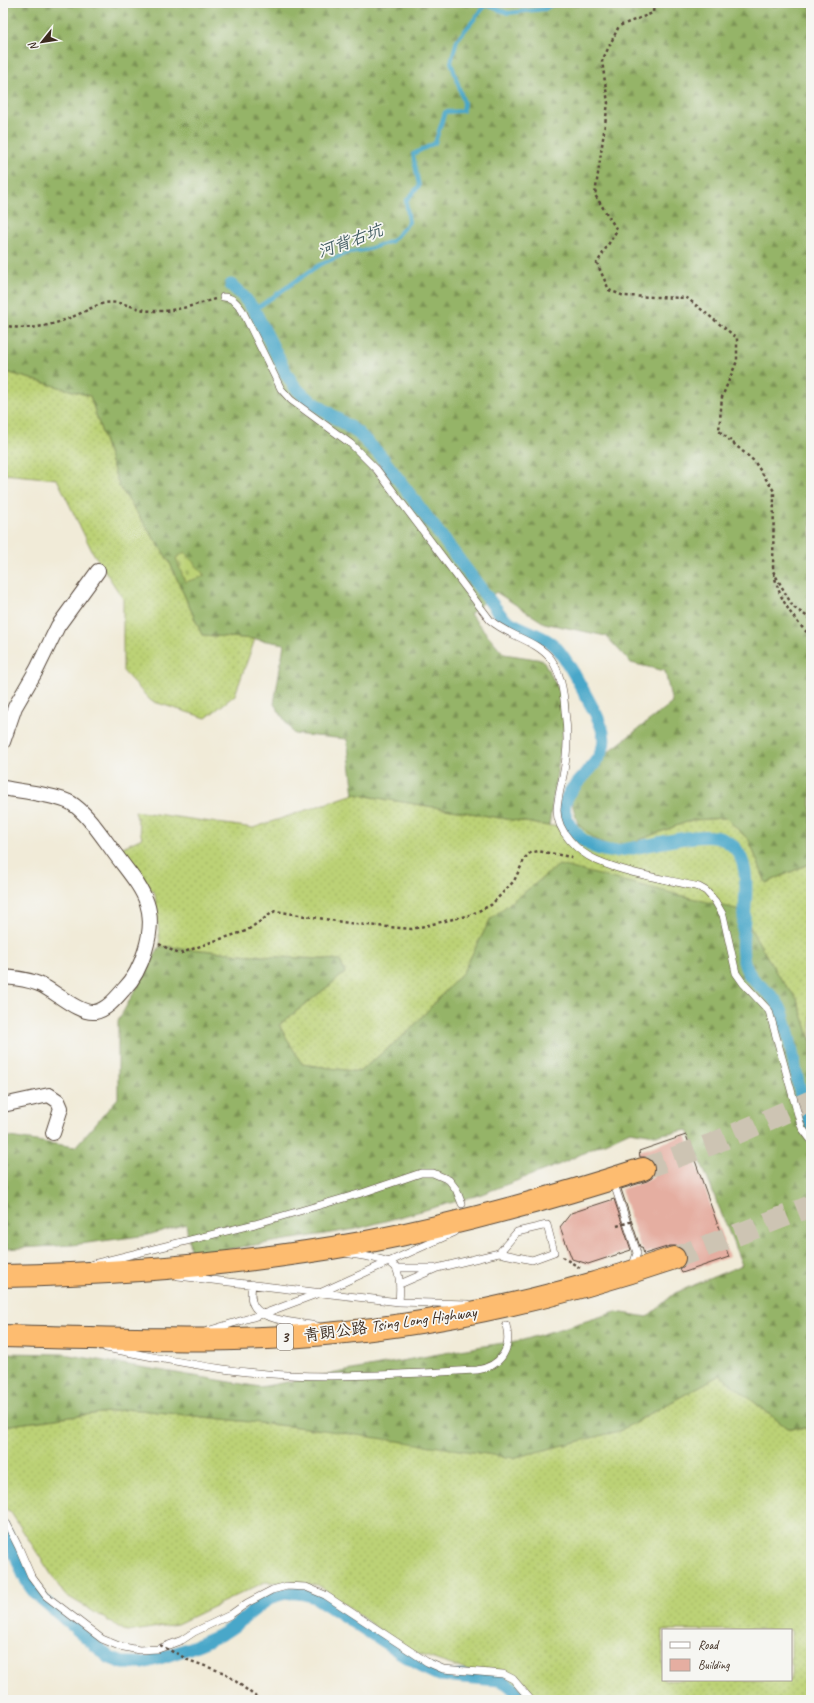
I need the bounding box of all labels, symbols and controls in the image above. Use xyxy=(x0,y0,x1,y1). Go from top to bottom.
north arrow xyxy=(22,22,62,62)
text: N xyxy=(24,39,41,53)
water label: 河背右坑 xyxy=(314,219,387,262)
street label: 青朗公路 Tsing Long Highway xyxy=(302,1302,479,1346)
road number: 3 xyxy=(277,1324,293,1350)
legend xyxy=(662,1629,792,1681)
text: Road xyxy=(698,1637,720,1653)
text: Building xyxy=(698,1657,730,1673)

